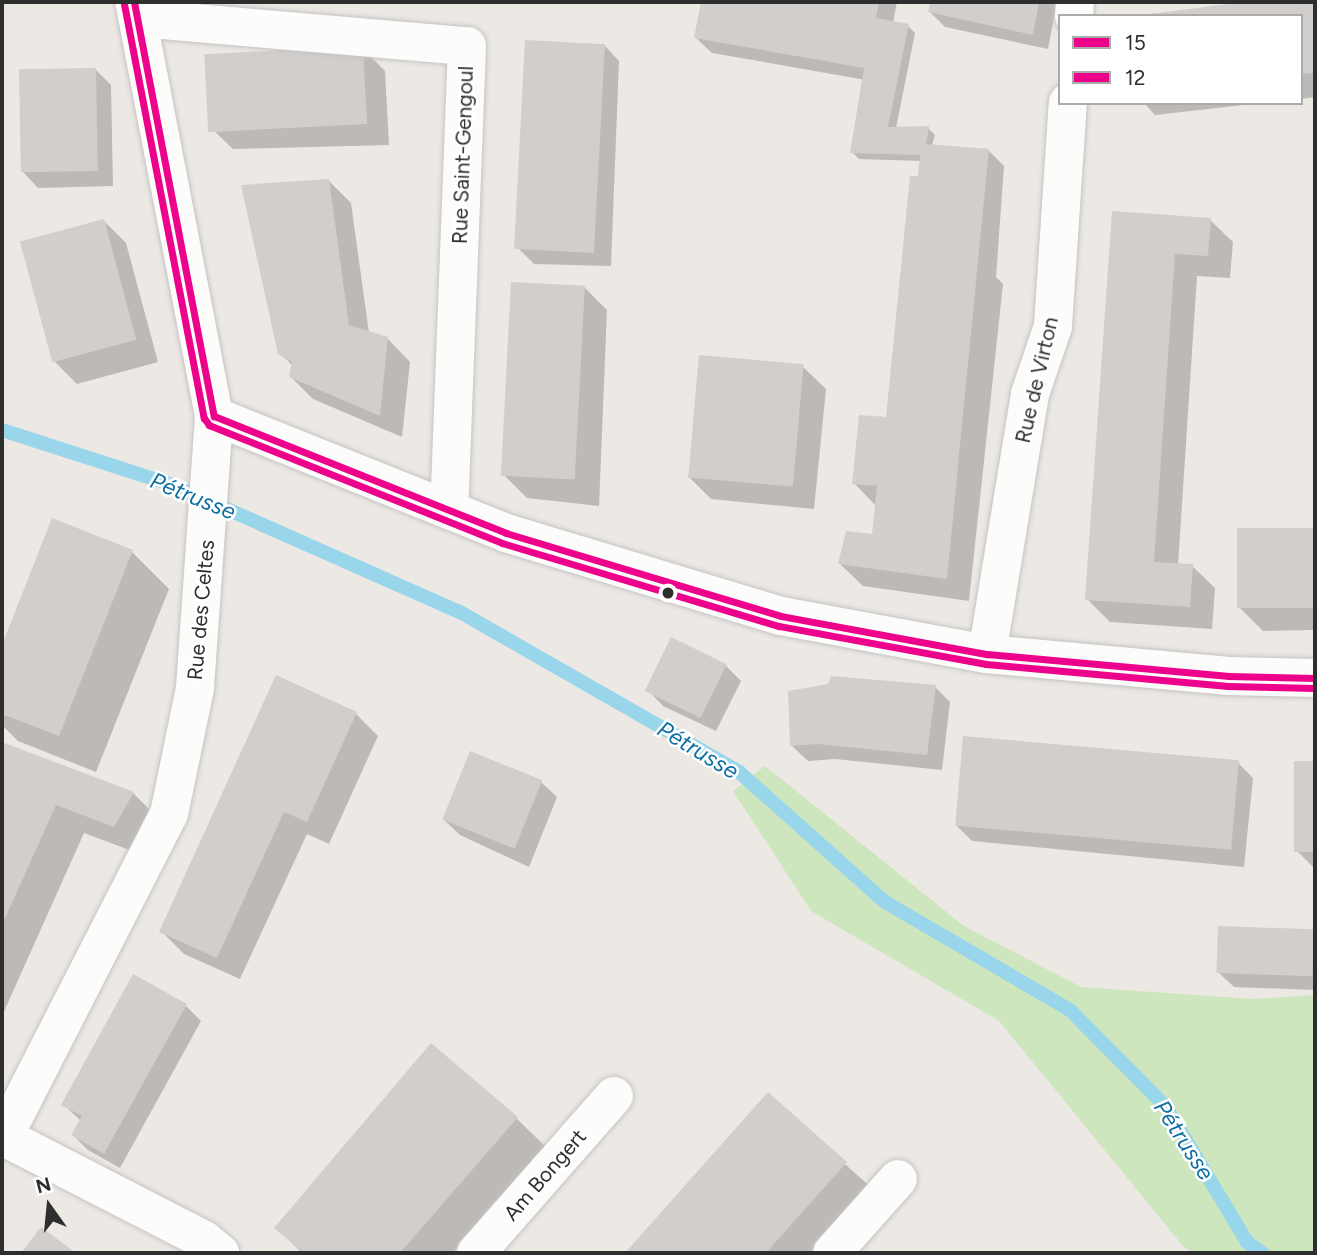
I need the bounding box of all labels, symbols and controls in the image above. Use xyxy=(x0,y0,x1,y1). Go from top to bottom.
legend xyxy=(1058,14,1303,105)
text: 15 xyxy=(1125,30,1146,55)
street label: Rue Saint-Gengoul xyxy=(447,65,479,245)
text: 12 xyxy=(1125,65,1145,90)
street label: Rue de Virton xyxy=(1010,314,1064,446)
water label: Pétrusse xyxy=(146,466,240,526)
street label: Rue des Celtes xyxy=(182,539,220,681)
unlabelled marker xyxy=(661,586,675,600)
water label: Pétrusse xyxy=(652,715,744,785)
water label: Pétrusse xyxy=(1148,1095,1220,1185)
street label: Am Bongert xyxy=(498,1124,592,1226)
north arrow xyxy=(14,1171,84,1241)
text: N xyxy=(33,1172,54,1198)

